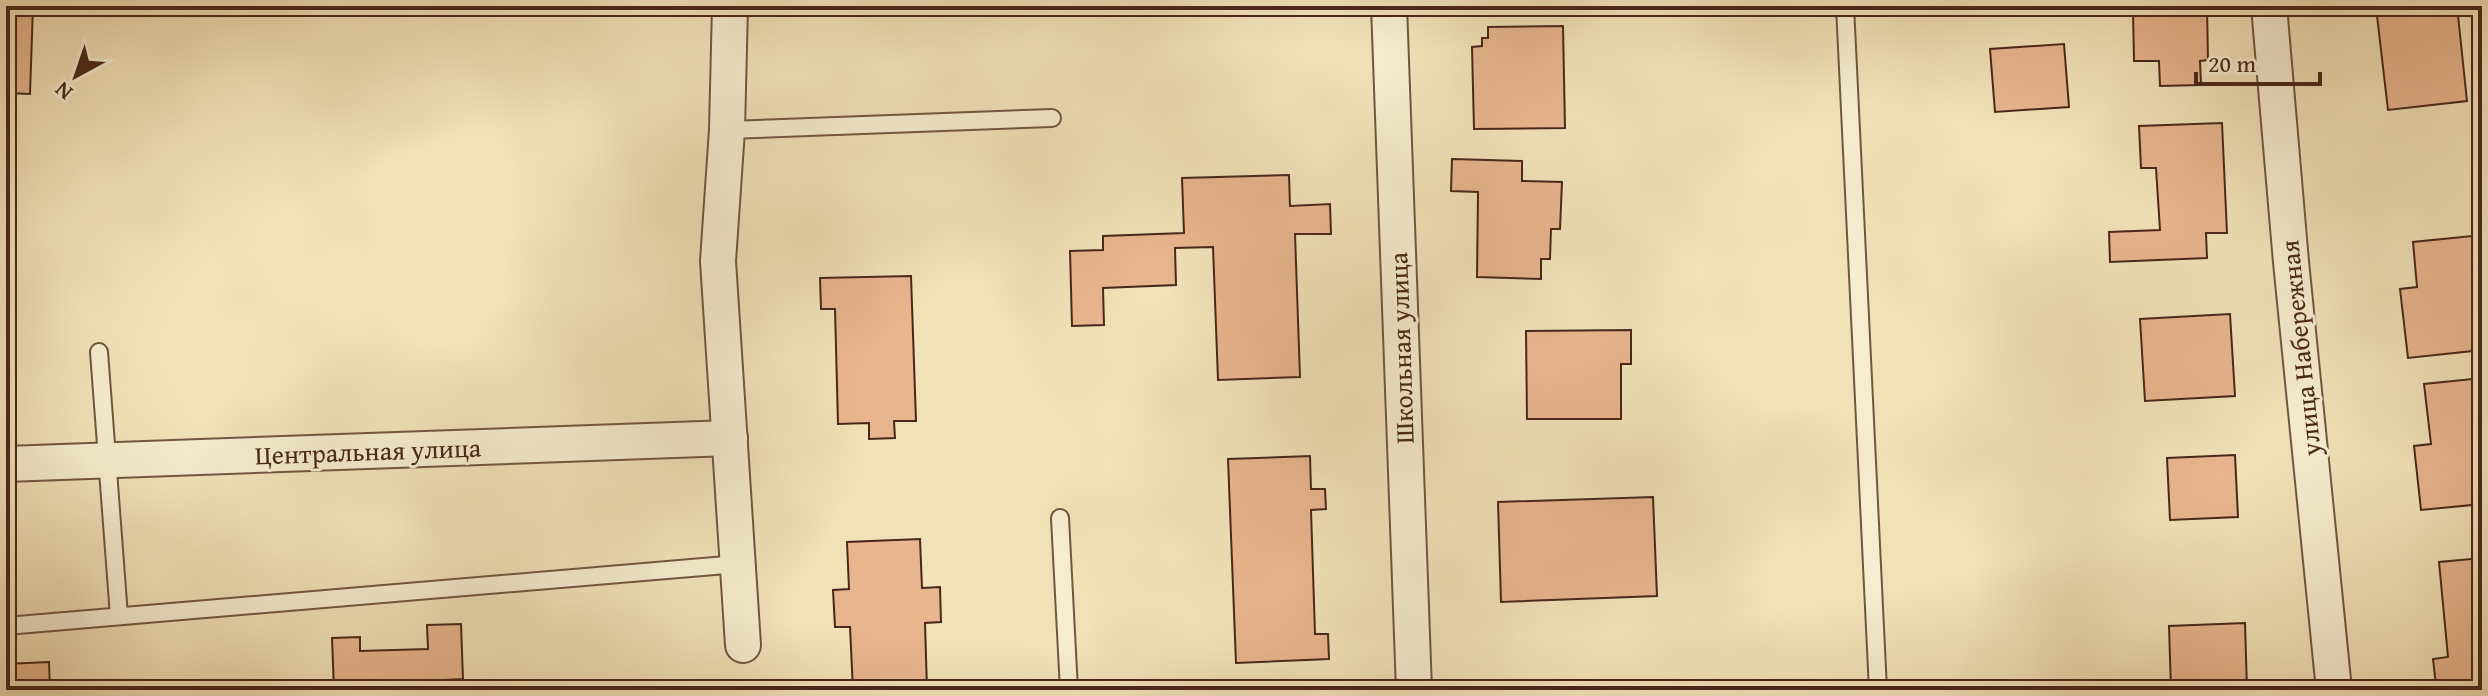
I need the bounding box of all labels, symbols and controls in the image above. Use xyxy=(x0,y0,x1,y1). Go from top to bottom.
north arrow xyxy=(36,36,116,116)
scale bar xyxy=(2196,36,2320,86)
text: 20 m xyxy=(2208,46,2256,81)
text: N xyxy=(47,74,79,108)
street label: улица Набережная xyxy=(2269,238,2331,459)
street label: Школьная улица xyxy=(1378,251,1424,444)
street label: Центральная улица xyxy=(254,428,482,474)

